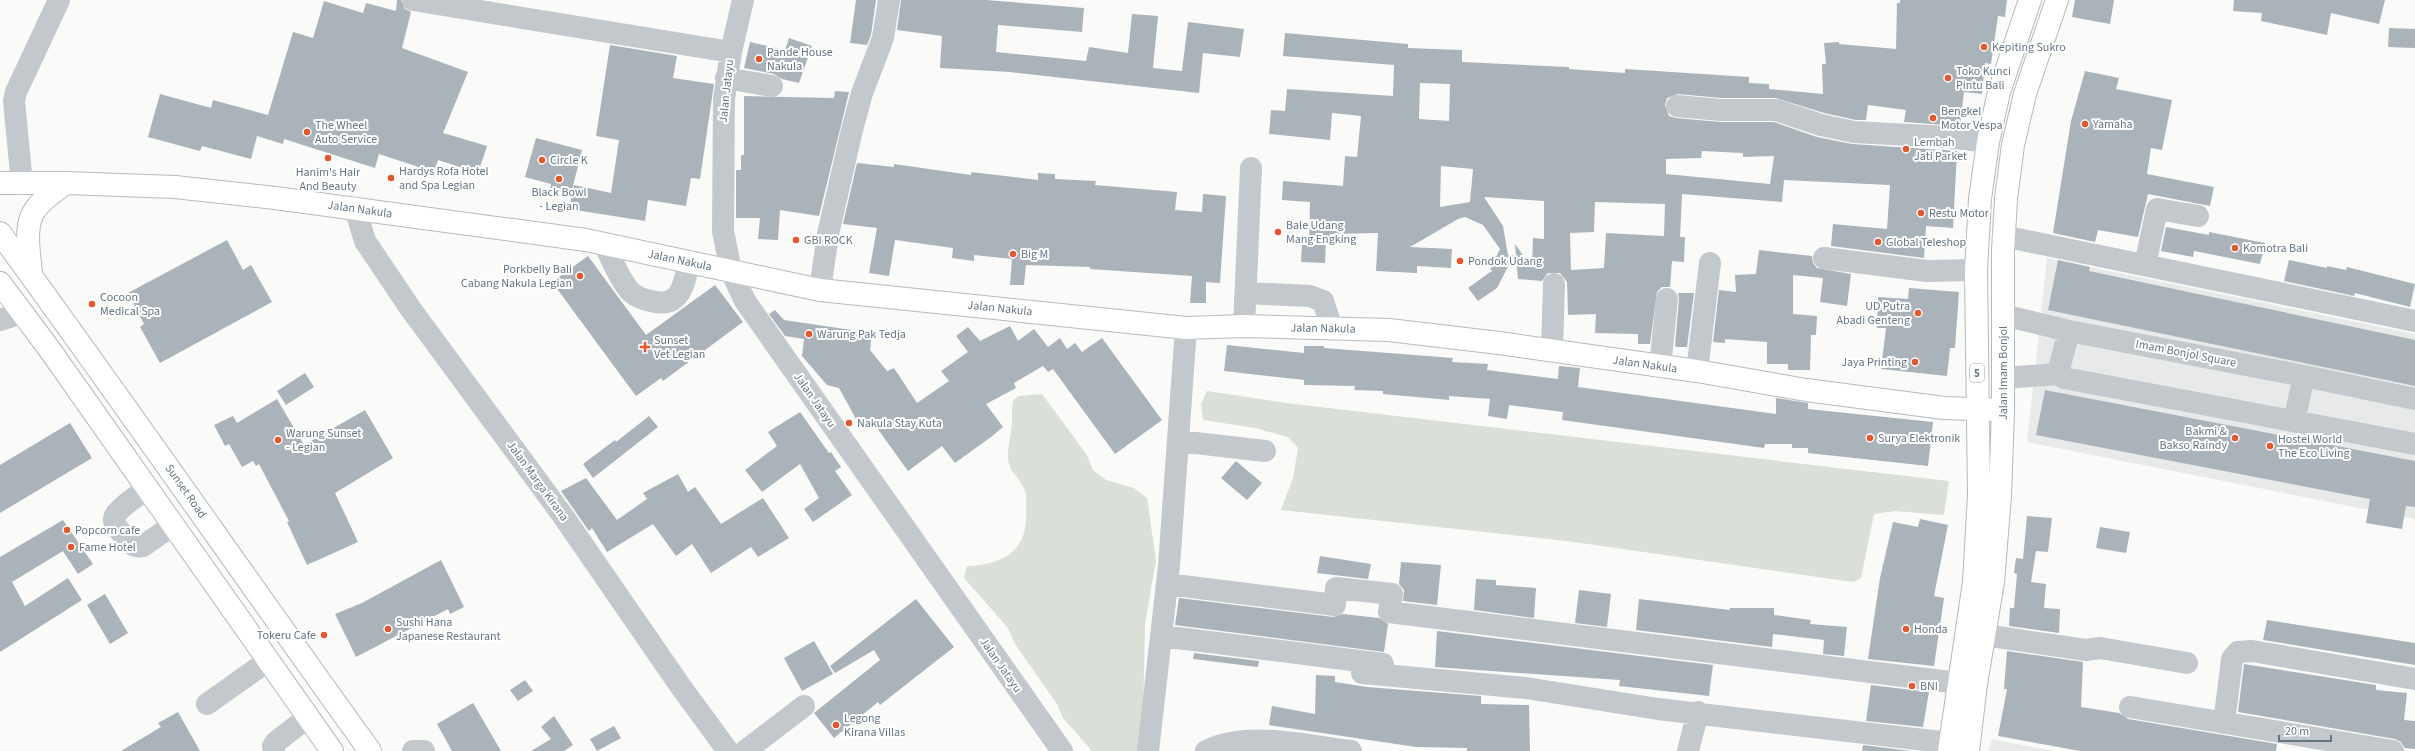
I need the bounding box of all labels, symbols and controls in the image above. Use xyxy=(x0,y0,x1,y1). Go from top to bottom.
place label: Kepiting Sukro xyxy=(1992,39,2066,56)
marker: Kepiting Sukro xyxy=(1979,42,1989,52)
place label: Pande House Nakula xyxy=(767,44,833,75)
marker: Pande House Nakula xyxy=(754,54,764,64)
street label: Jalan Jatayu xyxy=(715,59,738,124)
place label: Toko Kunci Pintu Bali xyxy=(1956,63,2011,94)
marker: Toko Kunci Pintu Bali xyxy=(1943,73,1953,83)
place label: Bengkel Motor Vespa xyxy=(1941,103,2003,134)
marker: Bengkel Motor Vespa xyxy=(1928,113,1938,123)
place label: Yamaha xyxy=(2092,116,2133,133)
place label: The Wheel Auto Service xyxy=(315,117,377,148)
marker: Yamaha xyxy=(2080,119,2090,129)
marker: The Wheel Auto Service xyxy=(302,127,312,137)
place label: Lembah Jati Parket xyxy=(1914,134,1967,165)
marker: Lembah Jati Parket xyxy=(1901,144,1911,154)
place label: Circle K xyxy=(550,152,588,169)
marker: Hanim's Hair And Beauty xyxy=(323,153,333,163)
marker: Circle K xyxy=(537,155,547,165)
place label: Hardys Rofa Hotel and Spa Legian xyxy=(399,163,489,194)
place label: Hanim's Hair And Beauty xyxy=(296,164,361,195)
marker: Hardys Rofa Hotel and Spa Legian xyxy=(386,173,396,183)
marker: Black Bowl - Legian xyxy=(554,174,564,184)
place label: Black Bowl - Legian xyxy=(531,184,587,215)
street label: Jalan Nakula xyxy=(327,197,393,222)
place label: Restu Motor xyxy=(1929,205,1990,222)
marker: Restu Motor xyxy=(1916,208,1926,218)
place label: Bale Udang Mang Engking xyxy=(1286,217,1356,248)
marker: Bale Udang Mang Engking xyxy=(1273,227,1283,237)
place label: GBI ROCK xyxy=(804,232,853,249)
place label: Global Teleshop xyxy=(1886,234,1967,251)
marker: GBI ROCK xyxy=(791,235,801,245)
marker: Global Teleshop xyxy=(1873,237,1883,247)
place label: Komotra Bali xyxy=(2243,240,2308,257)
marker: Komotra Bali xyxy=(2230,243,2240,253)
street label: Jalan Nakula xyxy=(646,245,713,276)
place label: Big M xyxy=(1021,246,1048,263)
marker: Big M xyxy=(1008,249,1018,259)
place label: Pondok Udang xyxy=(1468,253,1542,270)
marker: Pondok Udang xyxy=(1455,256,1465,266)
place label: Porkbelly Bali Cabang Nakula Legian xyxy=(461,261,572,292)
marker: Porkbelly Bali Cabang Nakula Legian xyxy=(575,271,585,281)
place label: Cocoon Medical Spa xyxy=(100,289,160,320)
street label: Jalan Nakula xyxy=(967,297,1033,320)
place label: UD Putra Abadi Genteng xyxy=(1837,298,1910,329)
marker: Cocoon Medical Spa xyxy=(87,299,97,309)
marker: UD Putra Abadi Genteng xyxy=(1913,308,1923,318)
street label: Jalan Nakula xyxy=(1290,319,1356,338)
place label: Warung Pak Tedja xyxy=(817,326,906,343)
street label: Jalan Imam Bonjol xyxy=(1995,326,2012,420)
marker: Warung Pak Tedja xyxy=(804,329,814,339)
place label: Sunset Vet Legian xyxy=(654,332,705,363)
street label: Imam Bonjol Square xyxy=(2134,335,2238,372)
marker: Sunset Vet Legian xyxy=(639,341,651,353)
street label: Jalan Nakula xyxy=(1612,352,1678,377)
place label: Jaya Printing xyxy=(1841,354,1907,371)
marker: Jaya Printing xyxy=(1910,357,1920,367)
road number: 5 xyxy=(1970,364,1984,382)
street label: Jalan Jatayu xyxy=(789,369,840,431)
place label: Nakula Stay Kuta xyxy=(857,415,942,432)
marker: Nakula Stay Kuta xyxy=(844,418,854,428)
place label: Bakmi & Bakso Raindy xyxy=(2159,423,2228,454)
place label: Warung Sunset - Legian xyxy=(286,425,361,456)
place label: Surya Elektronik xyxy=(1878,430,1960,447)
place label: Hostel World The Eco Living xyxy=(2278,431,2350,462)
marker: Surya Elektronik xyxy=(1865,433,1875,443)
marker: Bakmi & Bakso Raindy xyxy=(2230,433,2240,443)
marker: Warung Sunset - Legian xyxy=(273,435,283,445)
street label: Jalan Marga Kirana xyxy=(503,438,573,525)
marker: Hostel World The Eco Living xyxy=(2265,441,2275,451)
street label: Sunset Road xyxy=(161,461,210,522)
place label: Popcorn cafe xyxy=(75,522,140,539)
marker: Popcorn cafe xyxy=(62,525,72,535)
place label: Fame Hotel xyxy=(79,539,136,556)
marker: Fame Hotel xyxy=(66,542,76,552)
place label: Sushi Hana Japanese Restaurant xyxy=(396,614,501,645)
place label: Honda xyxy=(1914,621,1948,638)
marker: Sushi Hana Japanese Restaurant xyxy=(383,624,393,634)
marker: Honda xyxy=(1901,624,1911,634)
place label: Tokeru Cafe xyxy=(257,627,316,644)
marker: Tokeru Cafe xyxy=(319,630,329,640)
street label: Jalan Jatayu xyxy=(975,634,1026,696)
place label: BNI xyxy=(1920,678,1938,695)
marker: BNI xyxy=(1907,681,1917,691)
place label: Legong Kirana Villas xyxy=(844,710,905,741)
scale bar xyxy=(2279,717,2331,743)
marker: Legong Kirana Villas xyxy=(831,720,841,730)
text: 20 m xyxy=(2285,723,2309,740)

